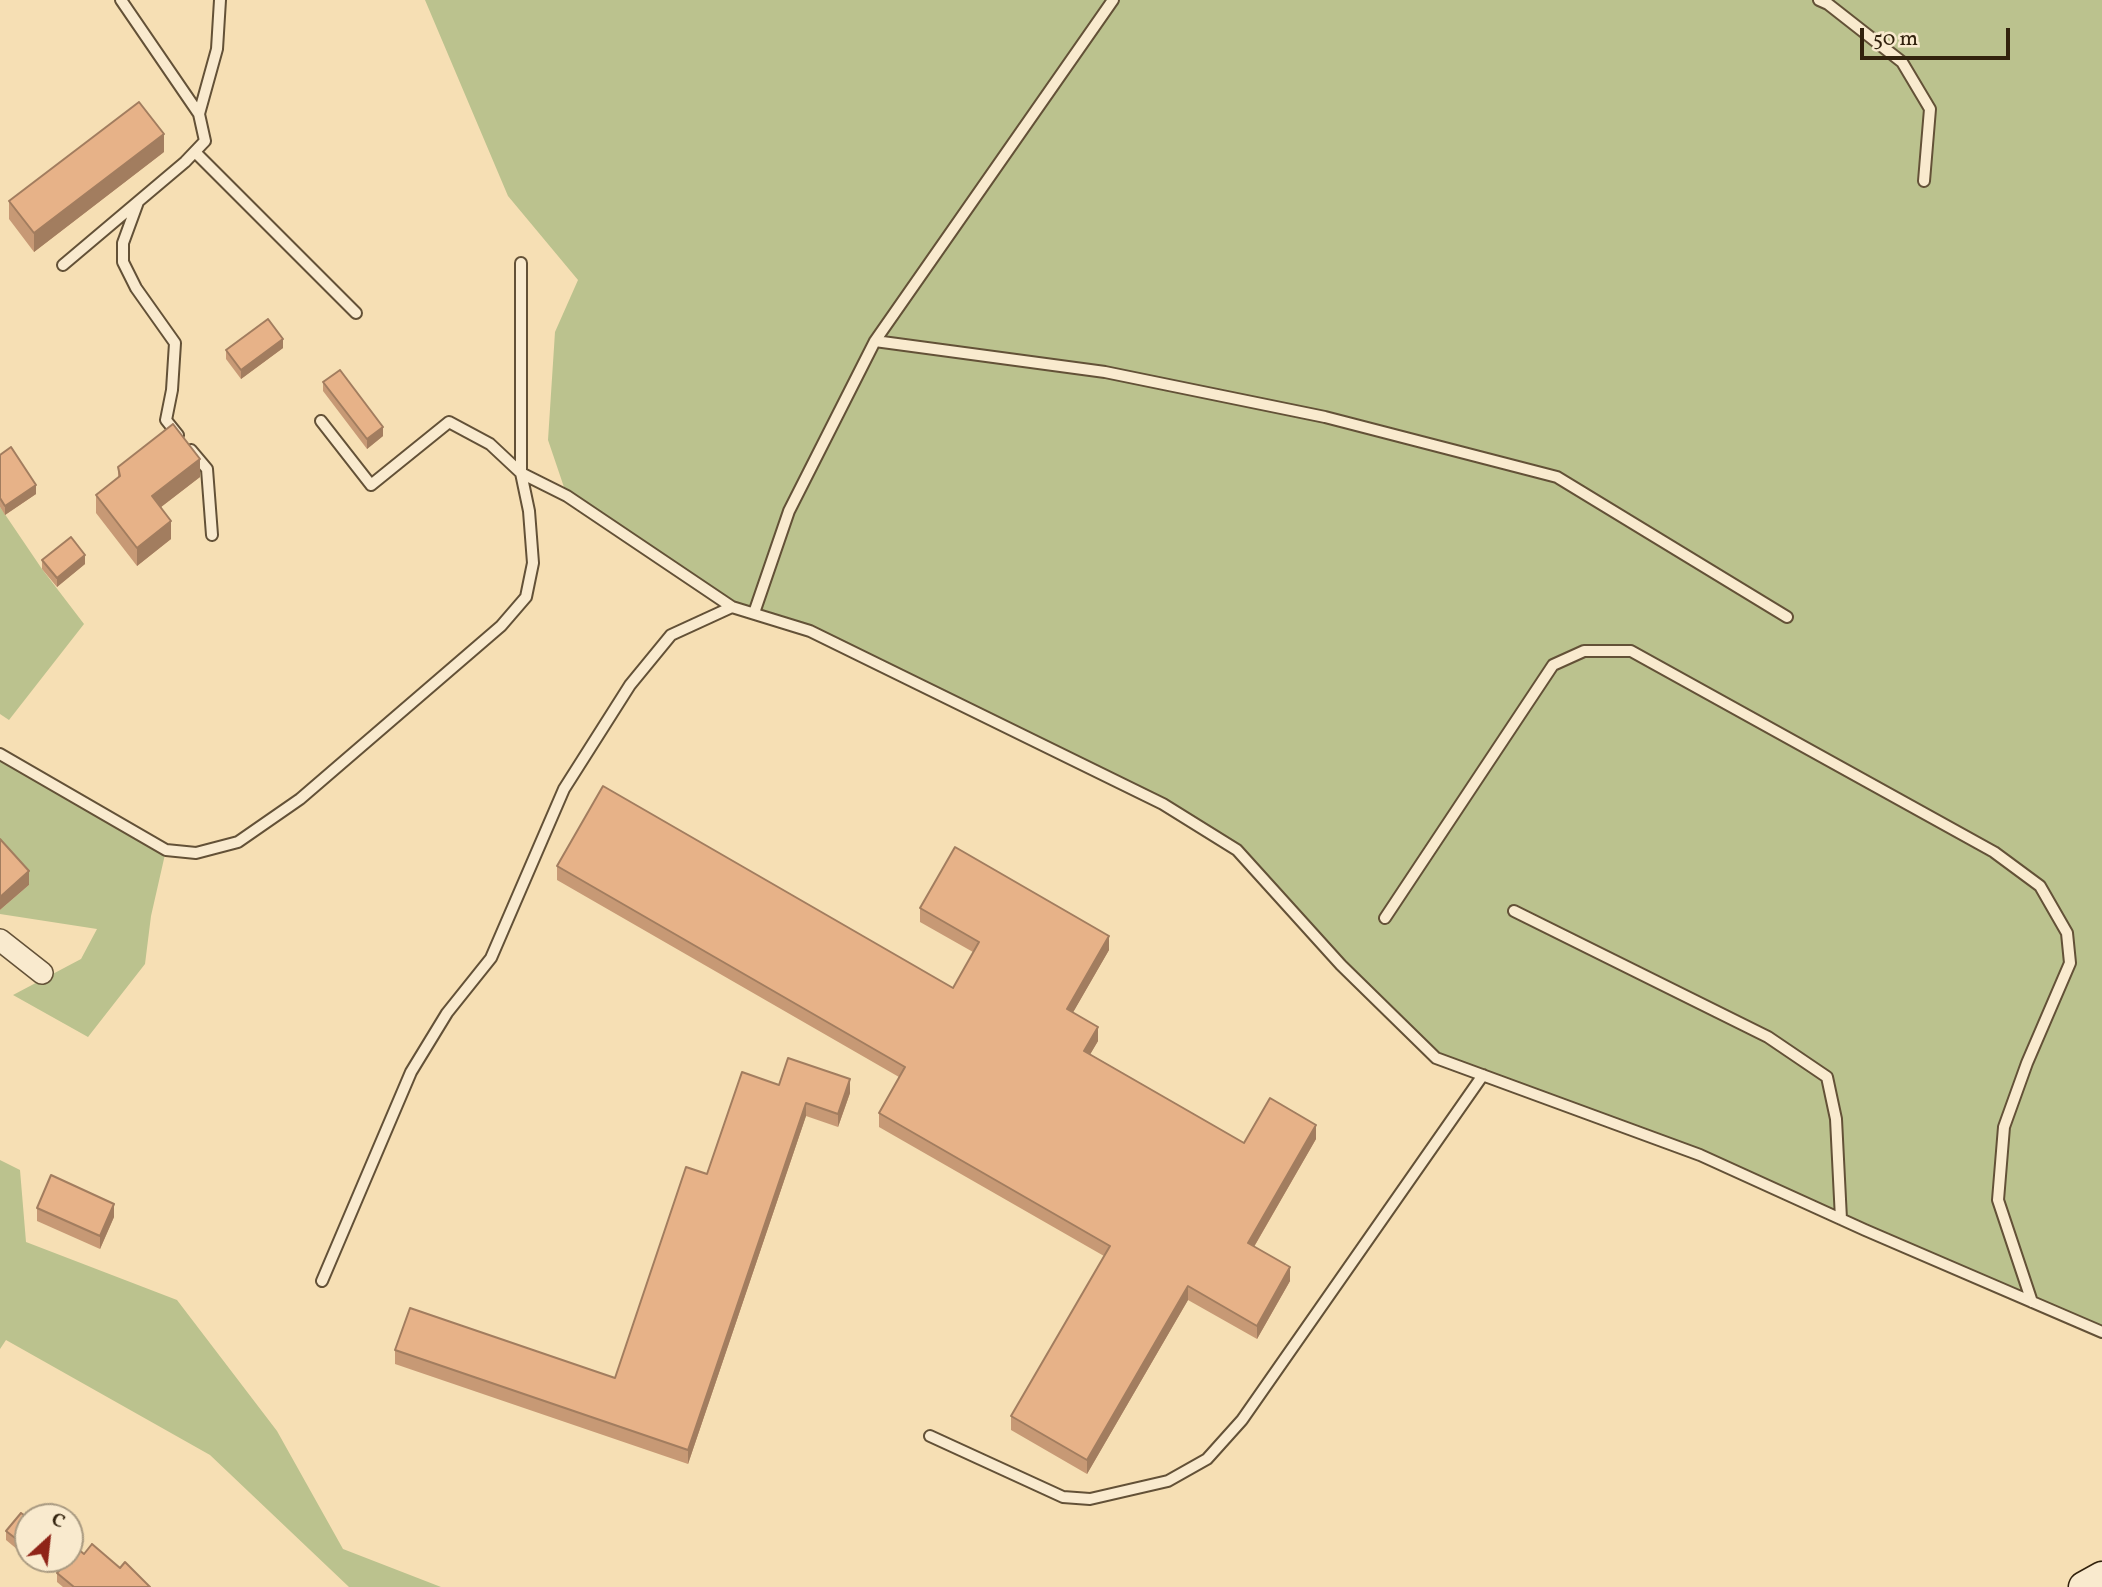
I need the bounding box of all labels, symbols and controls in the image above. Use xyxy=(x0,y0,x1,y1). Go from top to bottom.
scale bar xyxy=(1864,14,2014,58)
text: 50 m xyxy=(1873,25,1918,54)
north arrow xyxy=(14,1503,84,1573)
text: С xyxy=(46,1507,69,1535)

